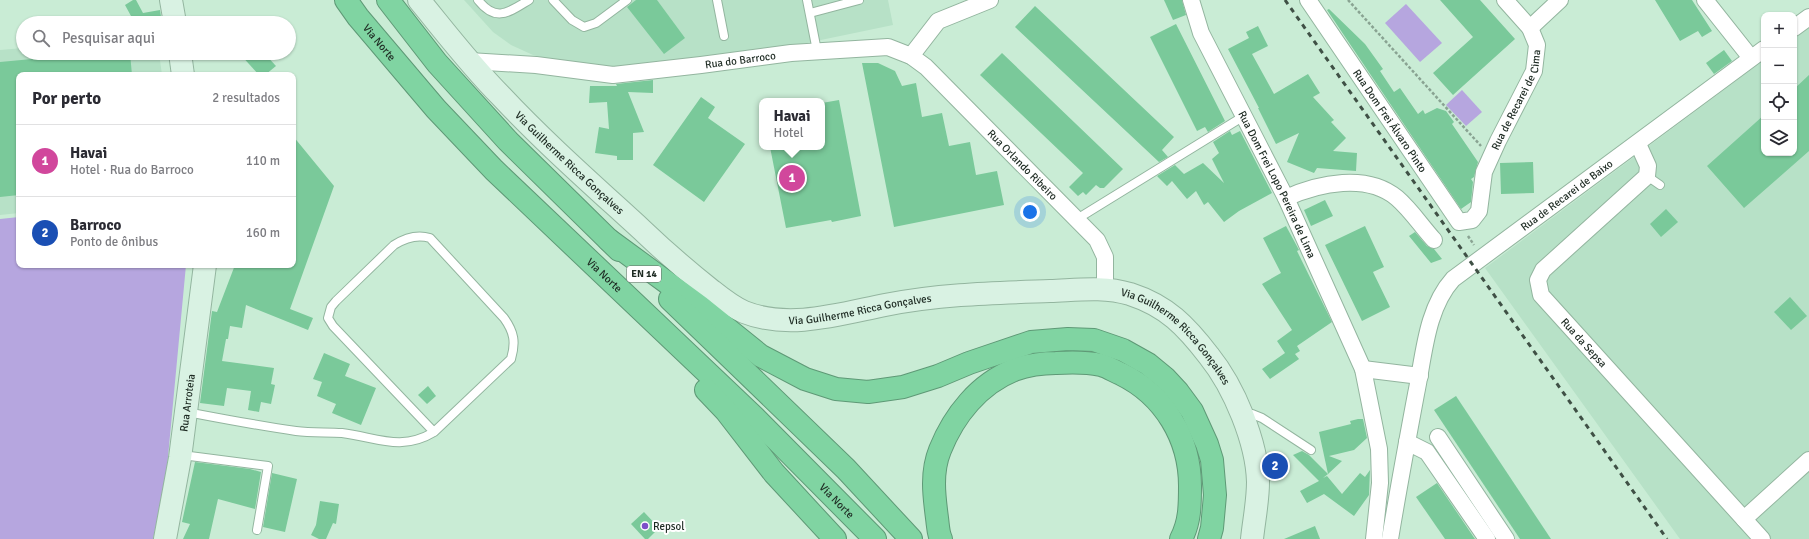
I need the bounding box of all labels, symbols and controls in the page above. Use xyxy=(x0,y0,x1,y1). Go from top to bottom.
map controls xyxy=(1761,12,1797,156)
button: + xyxy=(1761,12,1797,48)
search box xyxy=(16,16,296,60)
street label: Via Norte xyxy=(360,21,399,63)
icon: search xyxy=(30,27,52,49)
text: Pesquisar aqui xyxy=(62,29,155,47)
street label: Rua de Recarei de Cima xyxy=(1488,48,1543,152)
button: − xyxy=(1761,48,1797,84)
street label: Rua do Barroco xyxy=(704,49,777,71)
street label: Rua Dom Frei Álvaro Pinto xyxy=(1350,67,1430,175)
button: locate xyxy=(1761,84,1797,120)
text: Por perto xyxy=(32,88,101,109)
text: 2 resultados xyxy=(212,90,280,106)
popup xyxy=(759,98,825,150)
text: Havai xyxy=(773,107,811,125)
street label: Via Guilherme Ricca Gonçalves xyxy=(512,108,627,217)
street label: Rua Dom Frei Lopo Pereira de Lima xyxy=(1236,109,1319,260)
button: layers xyxy=(1761,120,1797,156)
text: Hotel xyxy=(773,125,804,141)
street label: Rua Orlando Ribeiro xyxy=(985,127,1060,203)
text: Havai xyxy=(70,144,107,162)
text: 1 xyxy=(41,153,49,169)
text: 110 m xyxy=(246,153,280,169)
street label: Rua de Recarei de Baixo xyxy=(1518,157,1615,233)
text: Hotel · Rua do Barroco xyxy=(70,162,194,178)
pin: 1 xyxy=(779,163,805,193)
your location xyxy=(1020,202,1040,222)
text: Barroco xyxy=(70,216,121,234)
text: 2 xyxy=(41,225,49,241)
text: 160 m xyxy=(246,225,280,241)
text: Ponto de ônibus xyxy=(70,234,158,250)
street label: Via Norte xyxy=(584,255,625,295)
road number: EN 14 xyxy=(627,266,661,282)
street label: Via Guilherme Ricca Gonçalves xyxy=(1120,285,1233,387)
street label: Via Guilherme Ricca Gonçalves xyxy=(788,291,932,327)
street label: Rua da Sepsa xyxy=(1558,315,1610,370)
street label: Rua Arroteia xyxy=(177,373,197,433)
pin: 2 xyxy=(1262,451,1288,481)
street label: Via Norte xyxy=(817,480,857,521)
place label: Repsol xyxy=(653,520,685,533)
marker: Repsol xyxy=(640,521,650,531)

